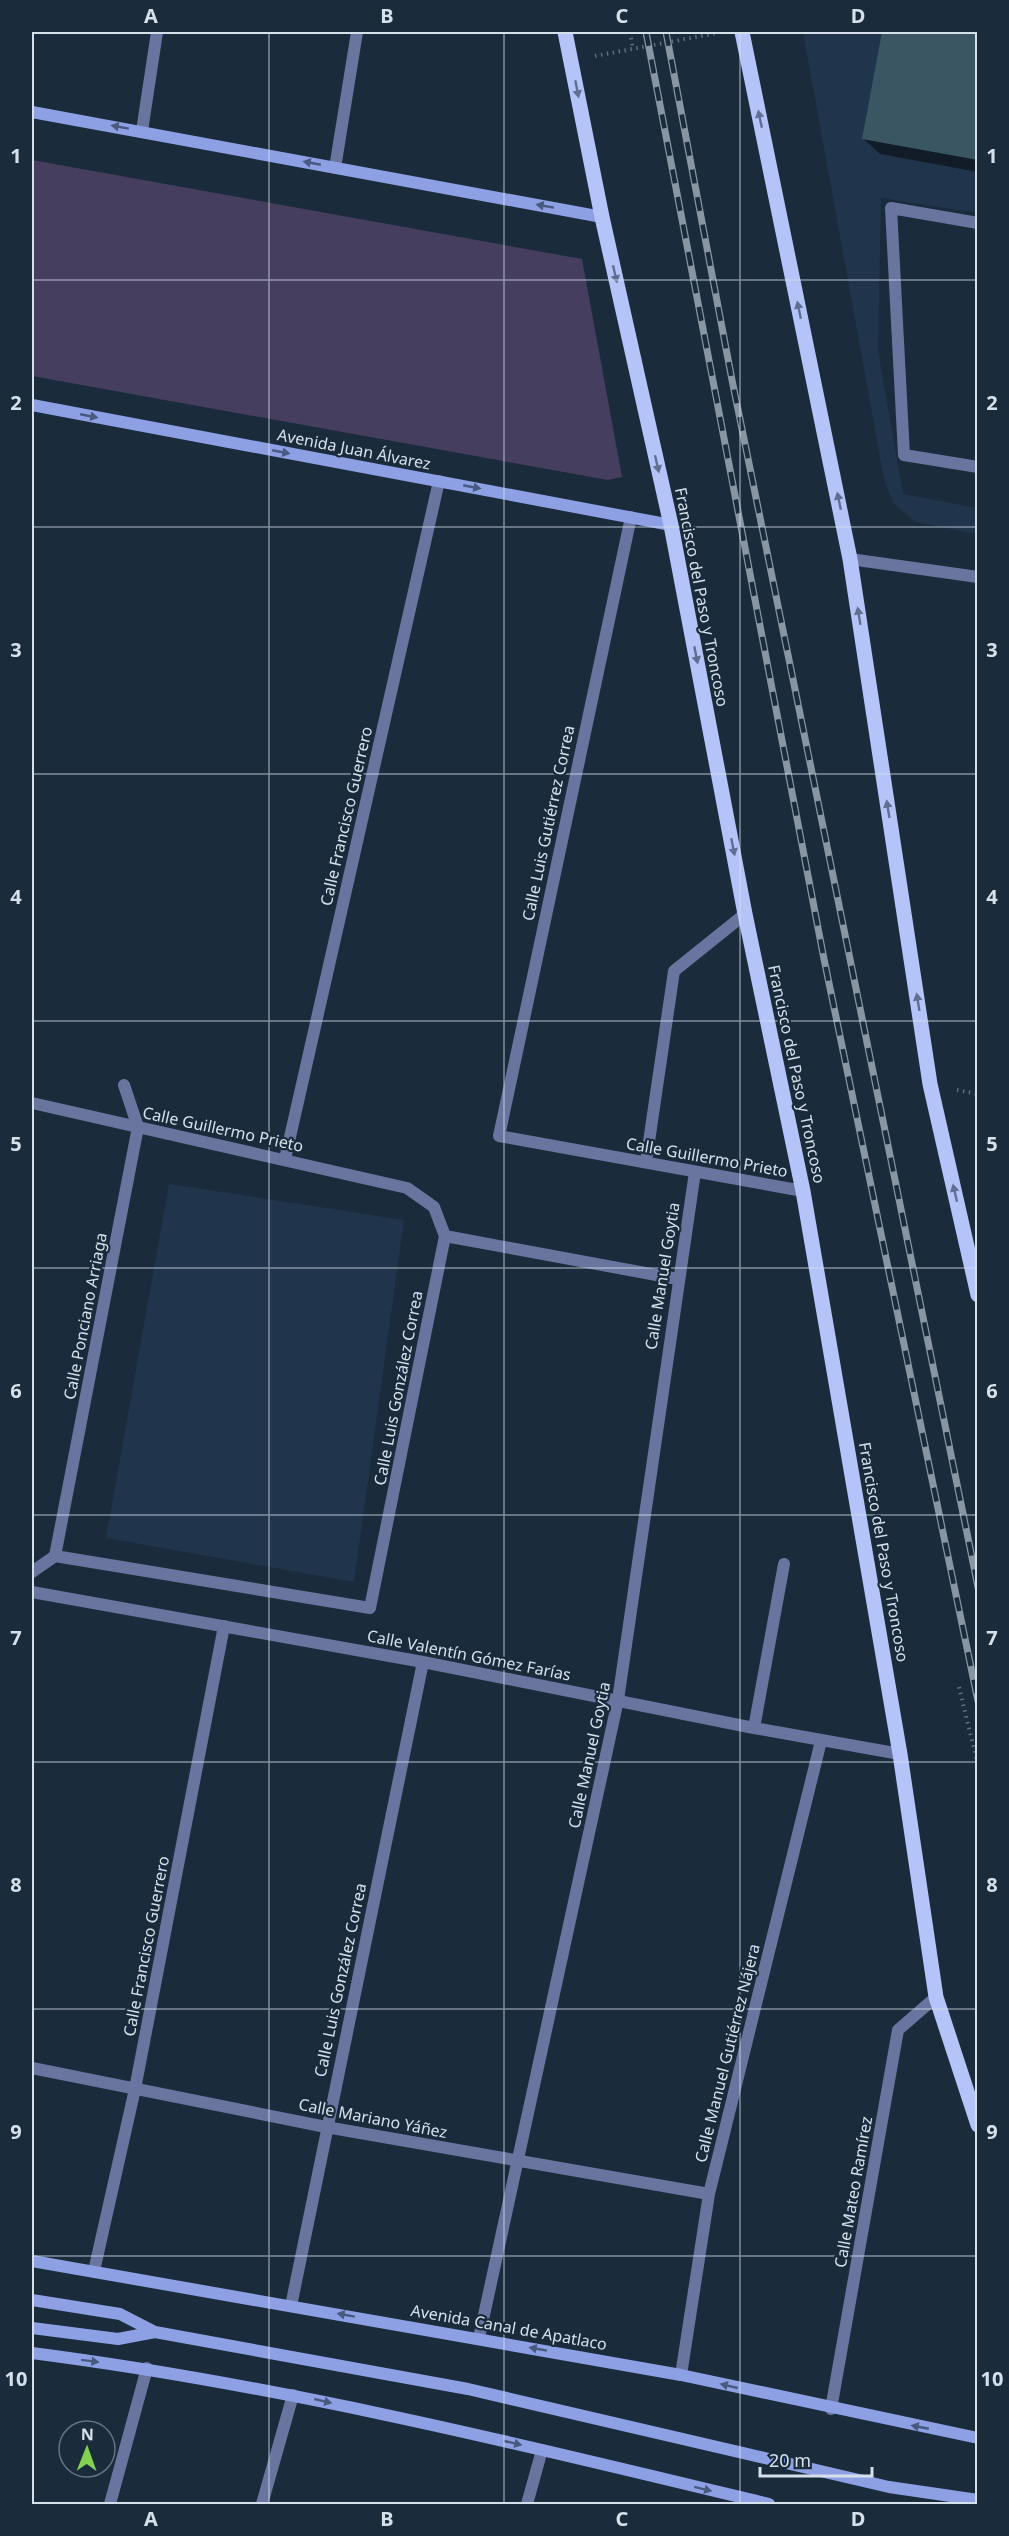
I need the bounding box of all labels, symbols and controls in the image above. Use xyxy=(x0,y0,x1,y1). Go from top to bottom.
text: A xyxy=(144,2,158,29)
text: B xyxy=(380,2,394,29)
text: C xyxy=(616,2,629,29)
text: D xyxy=(851,2,865,29)
one-way arrow xyxy=(573,80,582,99)
one-way arrow xyxy=(755,109,764,128)
one-way arrow xyxy=(110,122,129,131)
text: 1 xyxy=(10,142,22,169)
text: 1 xyxy=(986,142,998,169)
one-way arrow xyxy=(302,158,321,167)
one-way arrow xyxy=(535,201,554,210)
one-way arrow xyxy=(611,265,620,284)
one-way arrow xyxy=(794,300,803,319)
text: 2 xyxy=(10,389,22,416)
text: 2 xyxy=(986,389,998,416)
one-way arrow xyxy=(80,412,99,421)
street label: Avenida Juan Álvarez xyxy=(275,423,433,475)
one-way arrow xyxy=(271,448,290,457)
one-way arrow xyxy=(653,455,662,474)
one-way arrow xyxy=(463,483,482,492)
street label: Francisco del Paso y Troncoso xyxy=(670,486,734,708)
one-way arrow xyxy=(833,492,843,511)
one-way arrow xyxy=(854,606,863,625)
text: 3 xyxy=(10,636,22,663)
text: 3 xyxy=(986,636,998,663)
one-way arrow xyxy=(692,646,701,665)
street label: Calle Luis Gutiérrez Correa xyxy=(517,723,579,923)
street label: Calle Francisco Guerrero xyxy=(315,724,377,908)
one-way arrow xyxy=(884,799,893,818)
one-way arrow xyxy=(729,837,738,856)
text: 4 xyxy=(10,883,22,910)
text: 4 xyxy=(986,883,998,910)
street label: Francisco del Paso y Troncoso xyxy=(763,963,831,1185)
one-way arrow xyxy=(913,992,922,1011)
street label: Calle Guillermo Prieto xyxy=(141,1101,305,1157)
text: 5 xyxy=(10,1130,22,1157)
text: 5 xyxy=(986,1130,998,1157)
street label: Calle Guillermo Prieto xyxy=(624,1132,790,1182)
one-way arrow xyxy=(950,1184,960,1202)
street label: Calle Manuel Goytia xyxy=(639,1201,685,1351)
street label: Calle Ponciano Arriaga xyxy=(58,1231,112,1401)
street label: Calle Luis González Correa xyxy=(368,1289,428,1487)
text: 6 xyxy=(10,1377,22,1404)
text: 6 xyxy=(986,1377,998,1404)
street label: Francisco del Paso y Troncoso xyxy=(854,1440,914,1664)
text: 7 xyxy=(10,1624,22,1651)
street label: Calle Valentín Gómez Farías xyxy=(365,1624,573,1686)
text: 7 xyxy=(986,1624,998,1651)
street label: Calle Manuel Goytia xyxy=(563,1680,615,1830)
street label: Calle Francisco Guerrero xyxy=(118,1854,174,2038)
text: 8 xyxy=(10,1871,22,1898)
text: 8 xyxy=(986,1871,998,1898)
street label: Calle Luis González Correa xyxy=(309,1881,371,2079)
street label: Calle Manuel Gutiérrez Nájera xyxy=(689,1941,765,2165)
street label: Calle Mariano Yáñez xyxy=(297,2093,449,2143)
street label: Calle Mateo Ramírez xyxy=(829,2115,877,2269)
text: 9 xyxy=(10,2118,22,2145)
text: 9 xyxy=(986,2118,998,2145)
street label: Avenida Canal de Apatlaco xyxy=(409,2299,609,2355)
one-way arrow xyxy=(336,2311,355,2320)
one-way arrow xyxy=(528,2344,547,2353)
one-way arrow xyxy=(80,2356,99,2366)
text: 10 xyxy=(5,2365,27,2392)
text: 10 xyxy=(981,2365,1003,2392)
one-way arrow xyxy=(720,2381,739,2390)
one-way arrow xyxy=(314,2397,333,2406)
north arrow xyxy=(57,2419,117,2479)
one-way arrow xyxy=(910,2422,929,2431)
text: N xyxy=(81,2423,94,2445)
one-way arrow xyxy=(504,2439,523,2449)
scale bar xyxy=(760,2440,872,2478)
text: 20 m xyxy=(769,2448,811,2472)
one-way arrow xyxy=(694,2484,712,2494)
text: A xyxy=(144,2505,158,2532)
text: B xyxy=(380,2505,394,2532)
text: C xyxy=(616,2505,629,2532)
text: D xyxy=(851,2505,865,2532)

